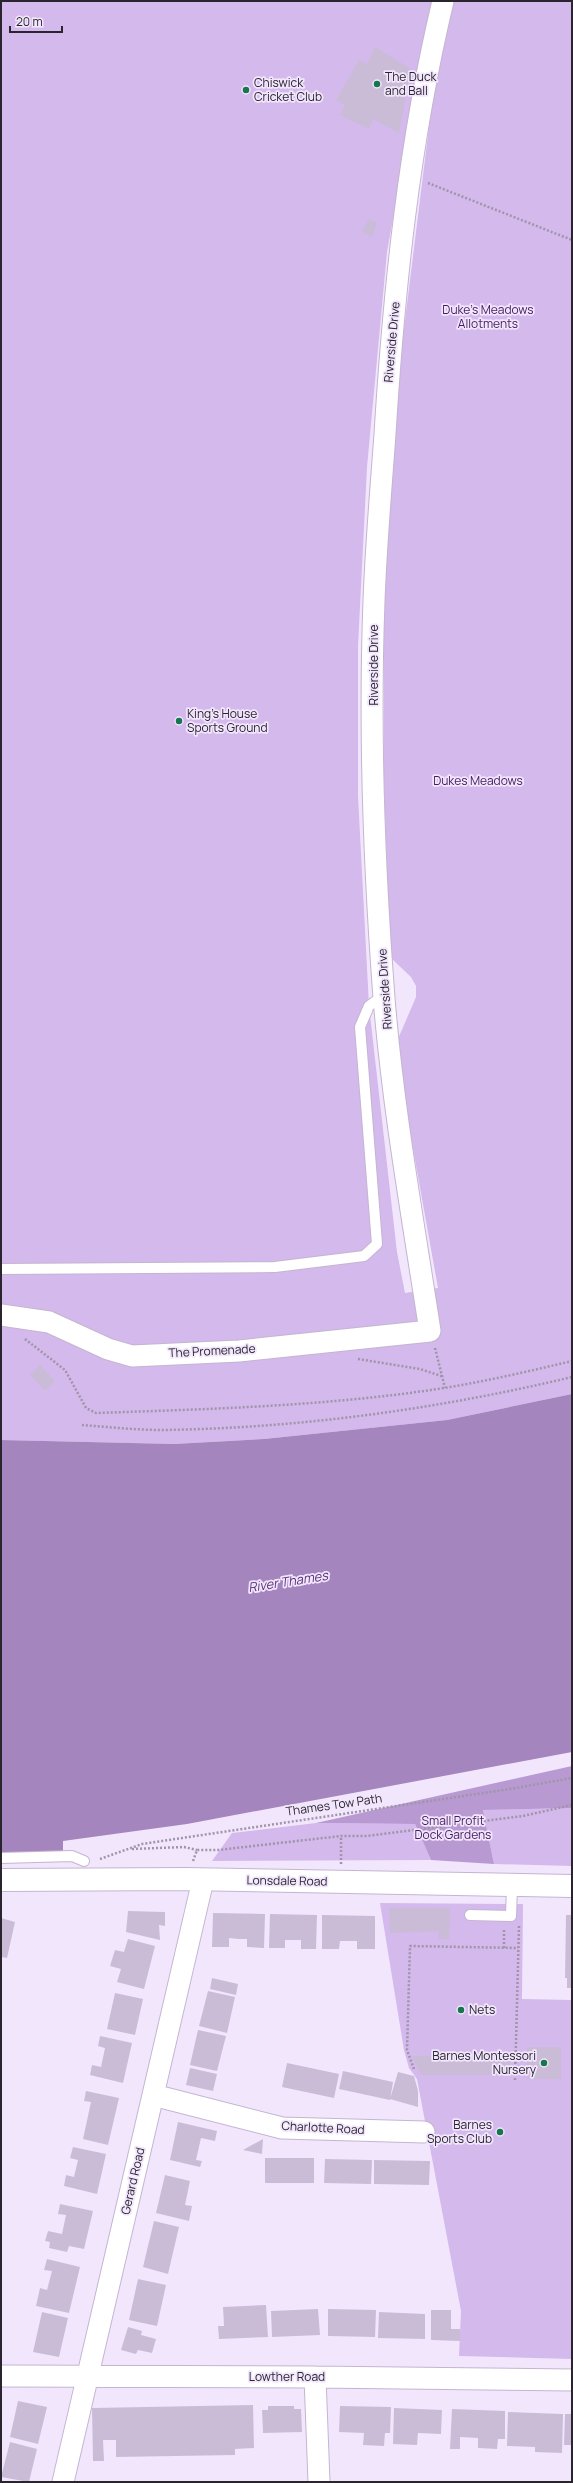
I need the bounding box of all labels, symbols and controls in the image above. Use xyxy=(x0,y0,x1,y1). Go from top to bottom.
scale bar xyxy=(10,8,62,34)
text: 20 m xyxy=(16,13,43,30)
place label: The Duck and Ball xyxy=(385,68,438,99)
place label: Chiswick Cricket Club xyxy=(254,74,322,105)
marker: The Duck and Ball xyxy=(372,79,382,89)
marker: Chiswick Cricket Club xyxy=(241,85,251,95)
street label: Riverside Drive xyxy=(380,301,404,383)
park label: Duke's Meadows Allotments xyxy=(442,301,534,332)
street label: Riverside Drive xyxy=(365,624,382,706)
place label: King's House Sports Ground xyxy=(187,705,268,736)
marker: King's House Sports Ground xyxy=(174,716,184,726)
park label: Dukes Meadows xyxy=(433,772,523,789)
street label: Riverside Drive xyxy=(373,948,396,1030)
street label: The Promenade xyxy=(168,1340,256,1361)
water label: River Thames xyxy=(247,1566,330,1596)
street label: Thames Tow Path xyxy=(285,1789,383,1820)
park label: Small Profit Dock Gardens xyxy=(415,1812,491,1843)
street label: Lonsdale Road xyxy=(246,1871,328,1890)
place label: Nets xyxy=(469,2001,495,2018)
marker: Nets xyxy=(456,2005,466,2015)
place label: Barnes Montessori Nursery xyxy=(432,2047,537,2078)
marker: Barnes Montessori Nursery xyxy=(539,2058,549,2068)
place label: Barnes Sports Club xyxy=(427,2116,492,2147)
street label: Charlotte Road xyxy=(281,2117,365,2138)
marker: Barnes Sports Club xyxy=(495,2127,505,2137)
street label: Gerard Road xyxy=(117,2146,148,2216)
street label: Lowther Road xyxy=(249,2368,325,2385)

